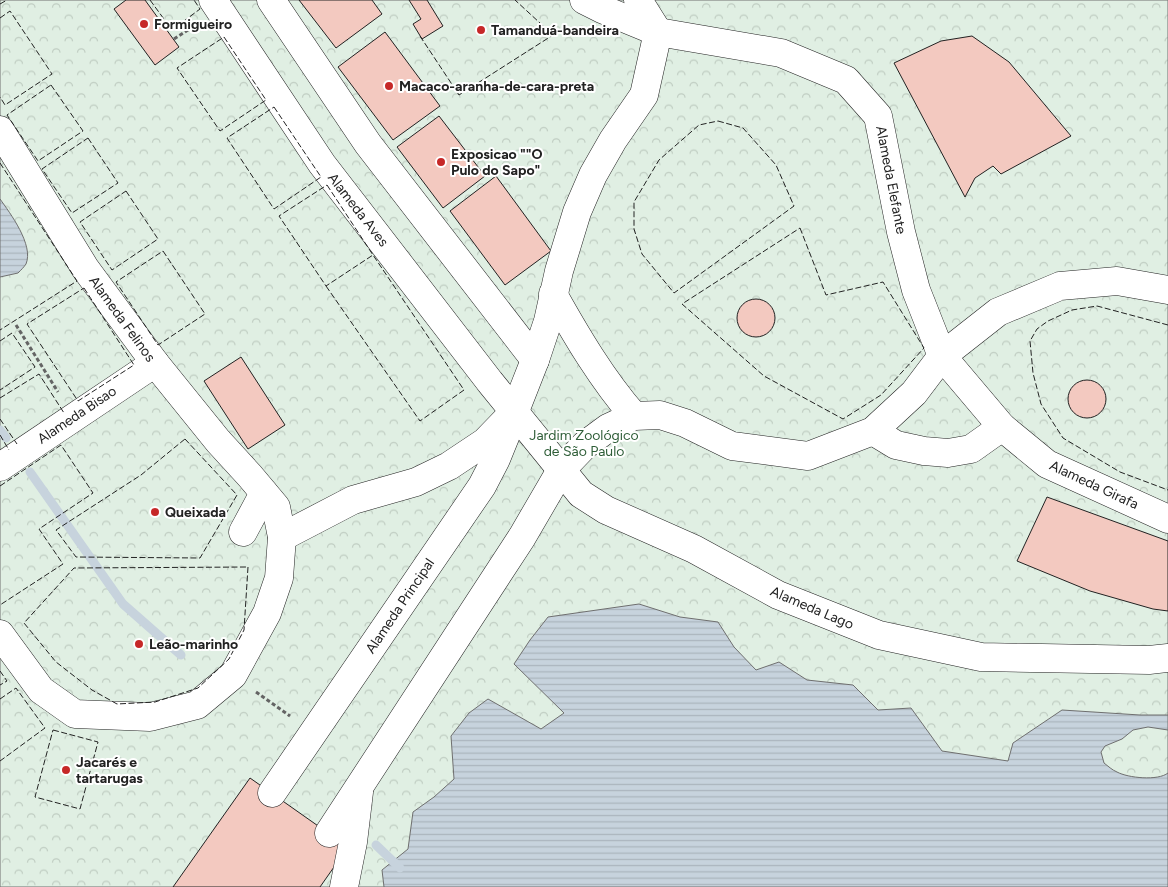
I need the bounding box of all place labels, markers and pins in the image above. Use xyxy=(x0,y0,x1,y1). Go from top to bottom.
place label: Formigueiro xyxy=(154,16,232,33)
marker: Formigueiro xyxy=(138,18,150,30)
place label: Tamanduá-bandeira xyxy=(491,22,619,39)
marker: Tamanduá-bandeira xyxy=(475,24,487,36)
place label: Macaco-aranha-de-cara-preta xyxy=(399,78,594,95)
marker: Macaco-aranha-de-cara-preta xyxy=(383,80,395,92)
place label: Exposicao ""O Pulo do Sapo" xyxy=(451,146,543,179)
marker: Exposicao ""O Pulo do Sapo" xyxy=(435,156,447,168)
place label: Queixada xyxy=(165,504,226,521)
marker: Queixada xyxy=(149,506,161,518)
place label: Leão-marinho xyxy=(149,636,238,653)
marker: Leão-marinho xyxy=(133,638,145,650)
place label: Jacarés e tartarugas xyxy=(76,754,143,787)
marker: Jacarés e tartarugas xyxy=(60,764,72,776)

